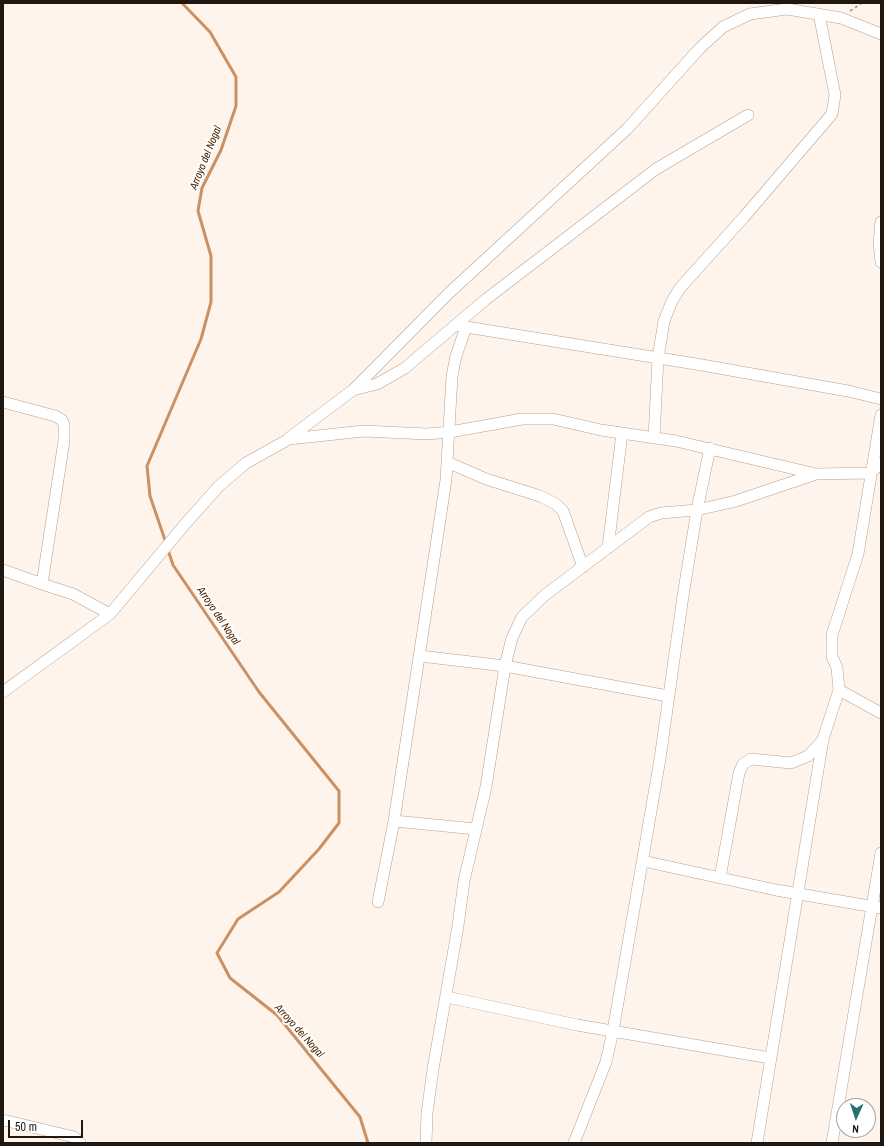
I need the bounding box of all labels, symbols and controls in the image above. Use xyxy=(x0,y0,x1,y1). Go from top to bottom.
water label: Arroyo del Nogal xyxy=(187,124,225,192)
water label: Arroyo del Nogal xyxy=(194,584,242,648)
water label: Arroyo del Nogal xyxy=(272,1002,326,1060)
north arrow xyxy=(836,1098,876,1138)
scale bar xyxy=(10,1112,85,1138)
text: 50 m xyxy=(15,1119,37,1135)
text: N xyxy=(852,1122,859,1136)

